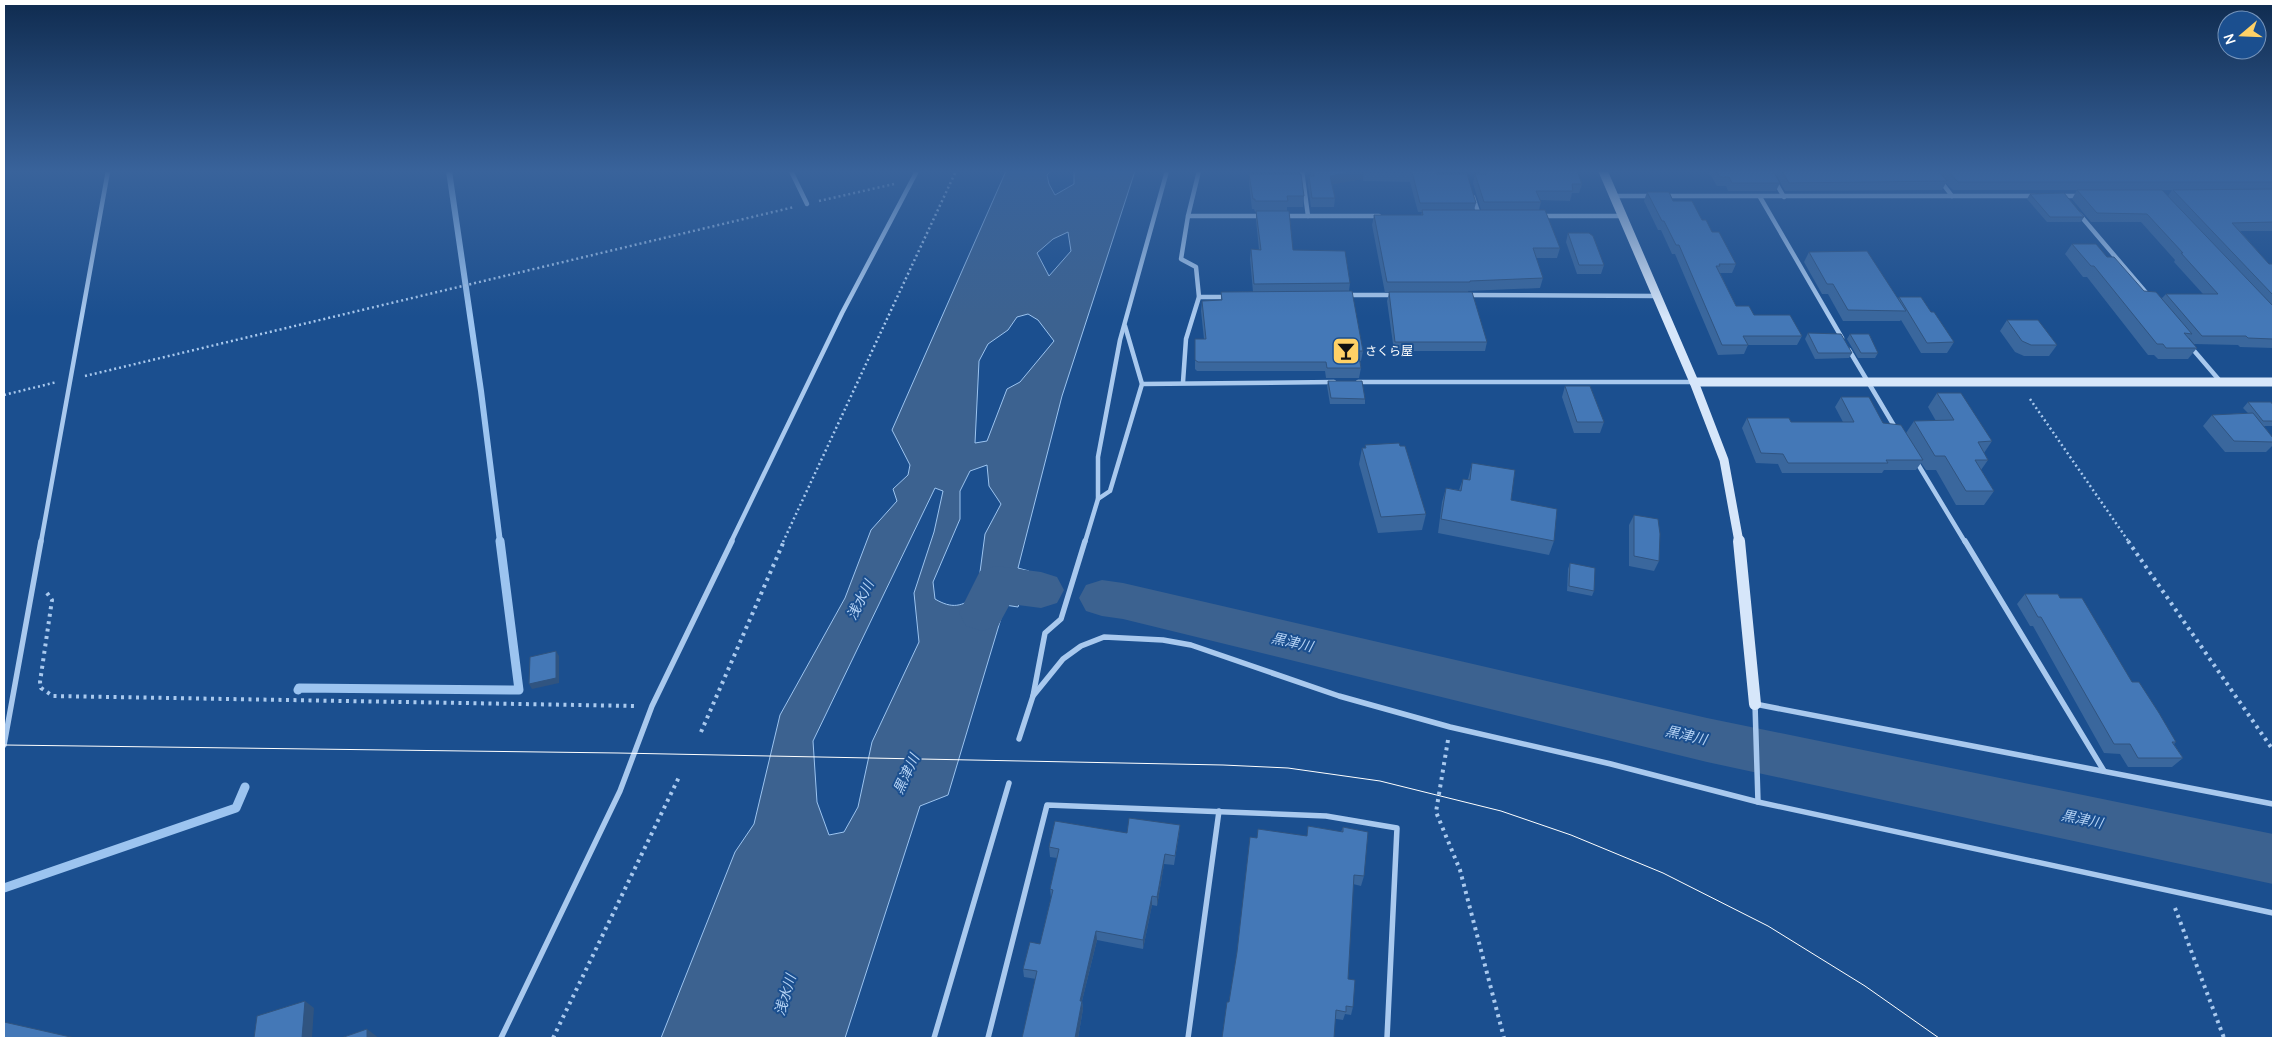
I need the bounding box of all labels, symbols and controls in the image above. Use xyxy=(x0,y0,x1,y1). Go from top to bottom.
north arrow xyxy=(2217,10,2267,60)
text: N xyxy=(2219,32,2240,47)
bar icon: さくら屋 xyxy=(1331,336,1361,366)
place label: さくら屋 xyxy=(1365,342,1413,359)
water label: 浅水川 xyxy=(842,575,878,623)
water label: 黒津川 xyxy=(1270,628,1317,656)
water label: 黒津川 xyxy=(1664,721,1711,749)
water label: 黒津川 xyxy=(888,749,924,797)
water label: 黒津川 xyxy=(2060,805,2107,833)
water label: 浅水川 xyxy=(769,970,800,1018)

